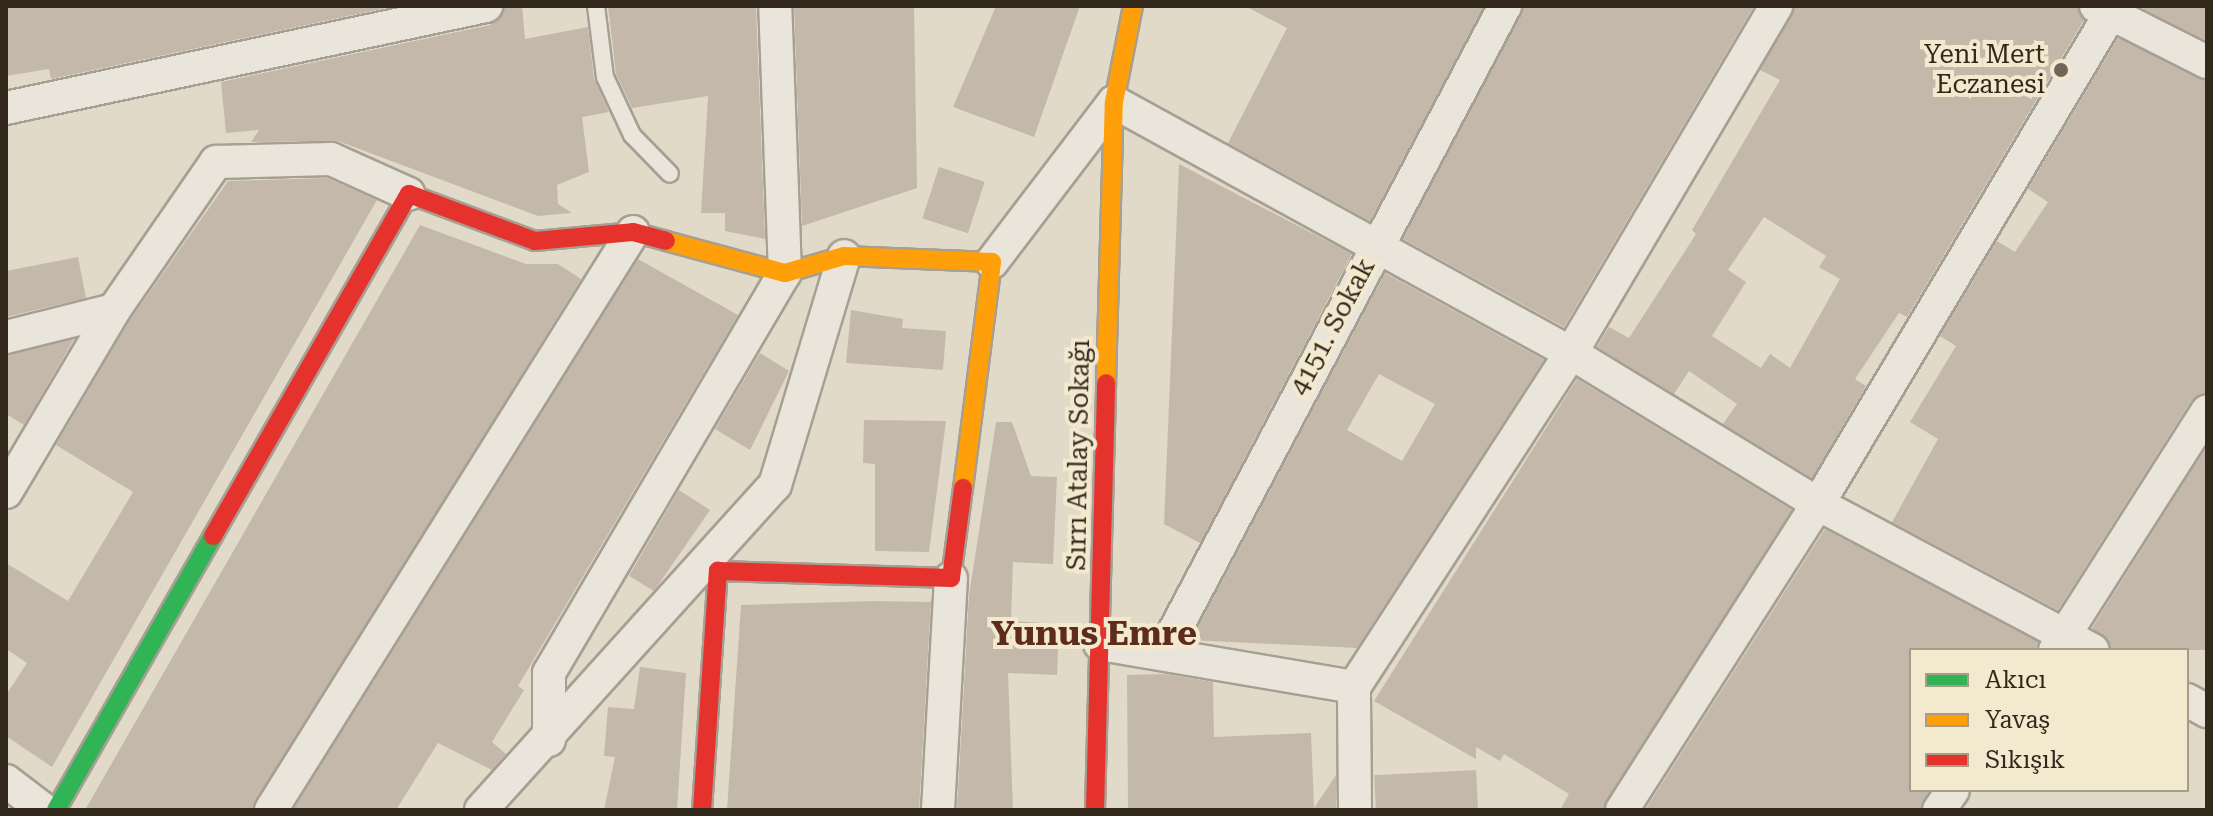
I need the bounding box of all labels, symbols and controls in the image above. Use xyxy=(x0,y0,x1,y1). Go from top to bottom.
place label: Yeni Mert Eczanesi xyxy=(1924,39,2045,100)
marker: Yeni Mert Eczanesi xyxy=(2052,61,2070,79)
street label: 4151. Sokak xyxy=(1284,253,1382,401)
street label: Sırrı Atalay Sokağı xyxy=(1061,339,1097,571)
district label: Yunus Emre xyxy=(991,614,1197,654)
legend xyxy=(1909,648,2189,792)
text: Akıcı xyxy=(1985,666,2046,694)
text: Yavaş xyxy=(1985,706,2050,734)
text: Sıkışık xyxy=(1985,746,2065,774)

